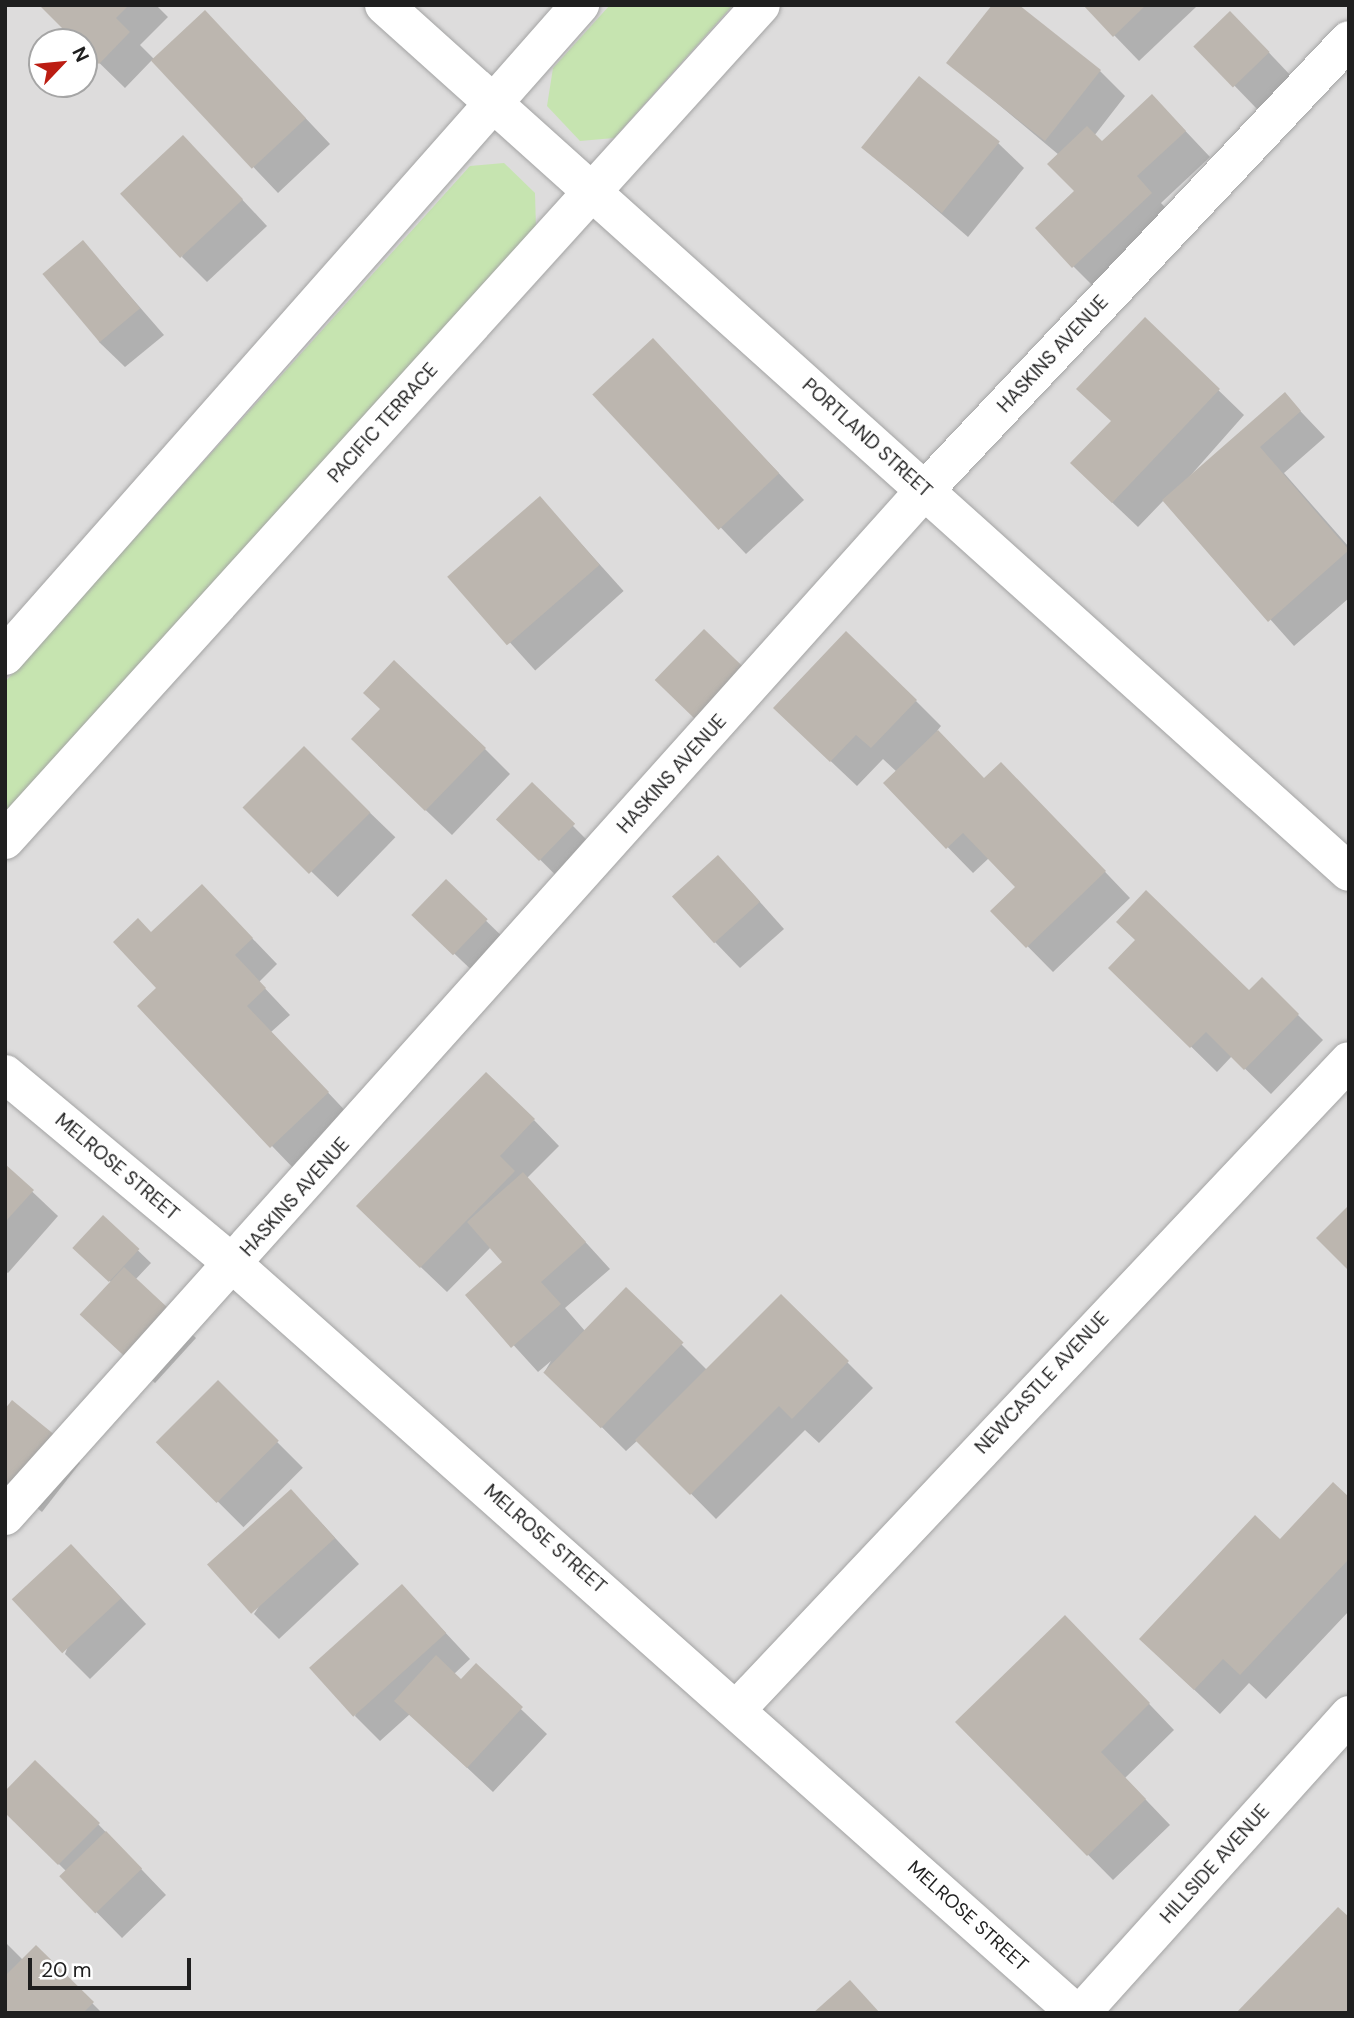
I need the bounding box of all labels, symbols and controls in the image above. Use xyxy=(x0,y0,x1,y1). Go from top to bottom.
north arrow xyxy=(28,28,98,98)
text: N xyxy=(66,43,95,66)
street label: HASKINS AVENUE xyxy=(993,291,1113,417)
street label: PACIFIC TERRACE xyxy=(323,359,443,487)
street label: PORTLAND STREET xyxy=(798,374,936,502)
street label: HASKINS AVENUE xyxy=(613,710,731,838)
street label: MELROSE STREET xyxy=(51,1109,183,1225)
street label: HASKINS AVENUE xyxy=(236,1133,354,1261)
street label: NEWCASTLE AVENUE xyxy=(970,1307,1114,1459)
street label: MELROSE STREET xyxy=(479,1480,611,1598)
street label: HILLSIDE AVENUE xyxy=(1156,1800,1274,1928)
street label: MELROSE STREET xyxy=(903,1856,1033,1976)
scale bar xyxy=(32,1944,194,1988)
text: 20 m xyxy=(41,1956,92,1984)

